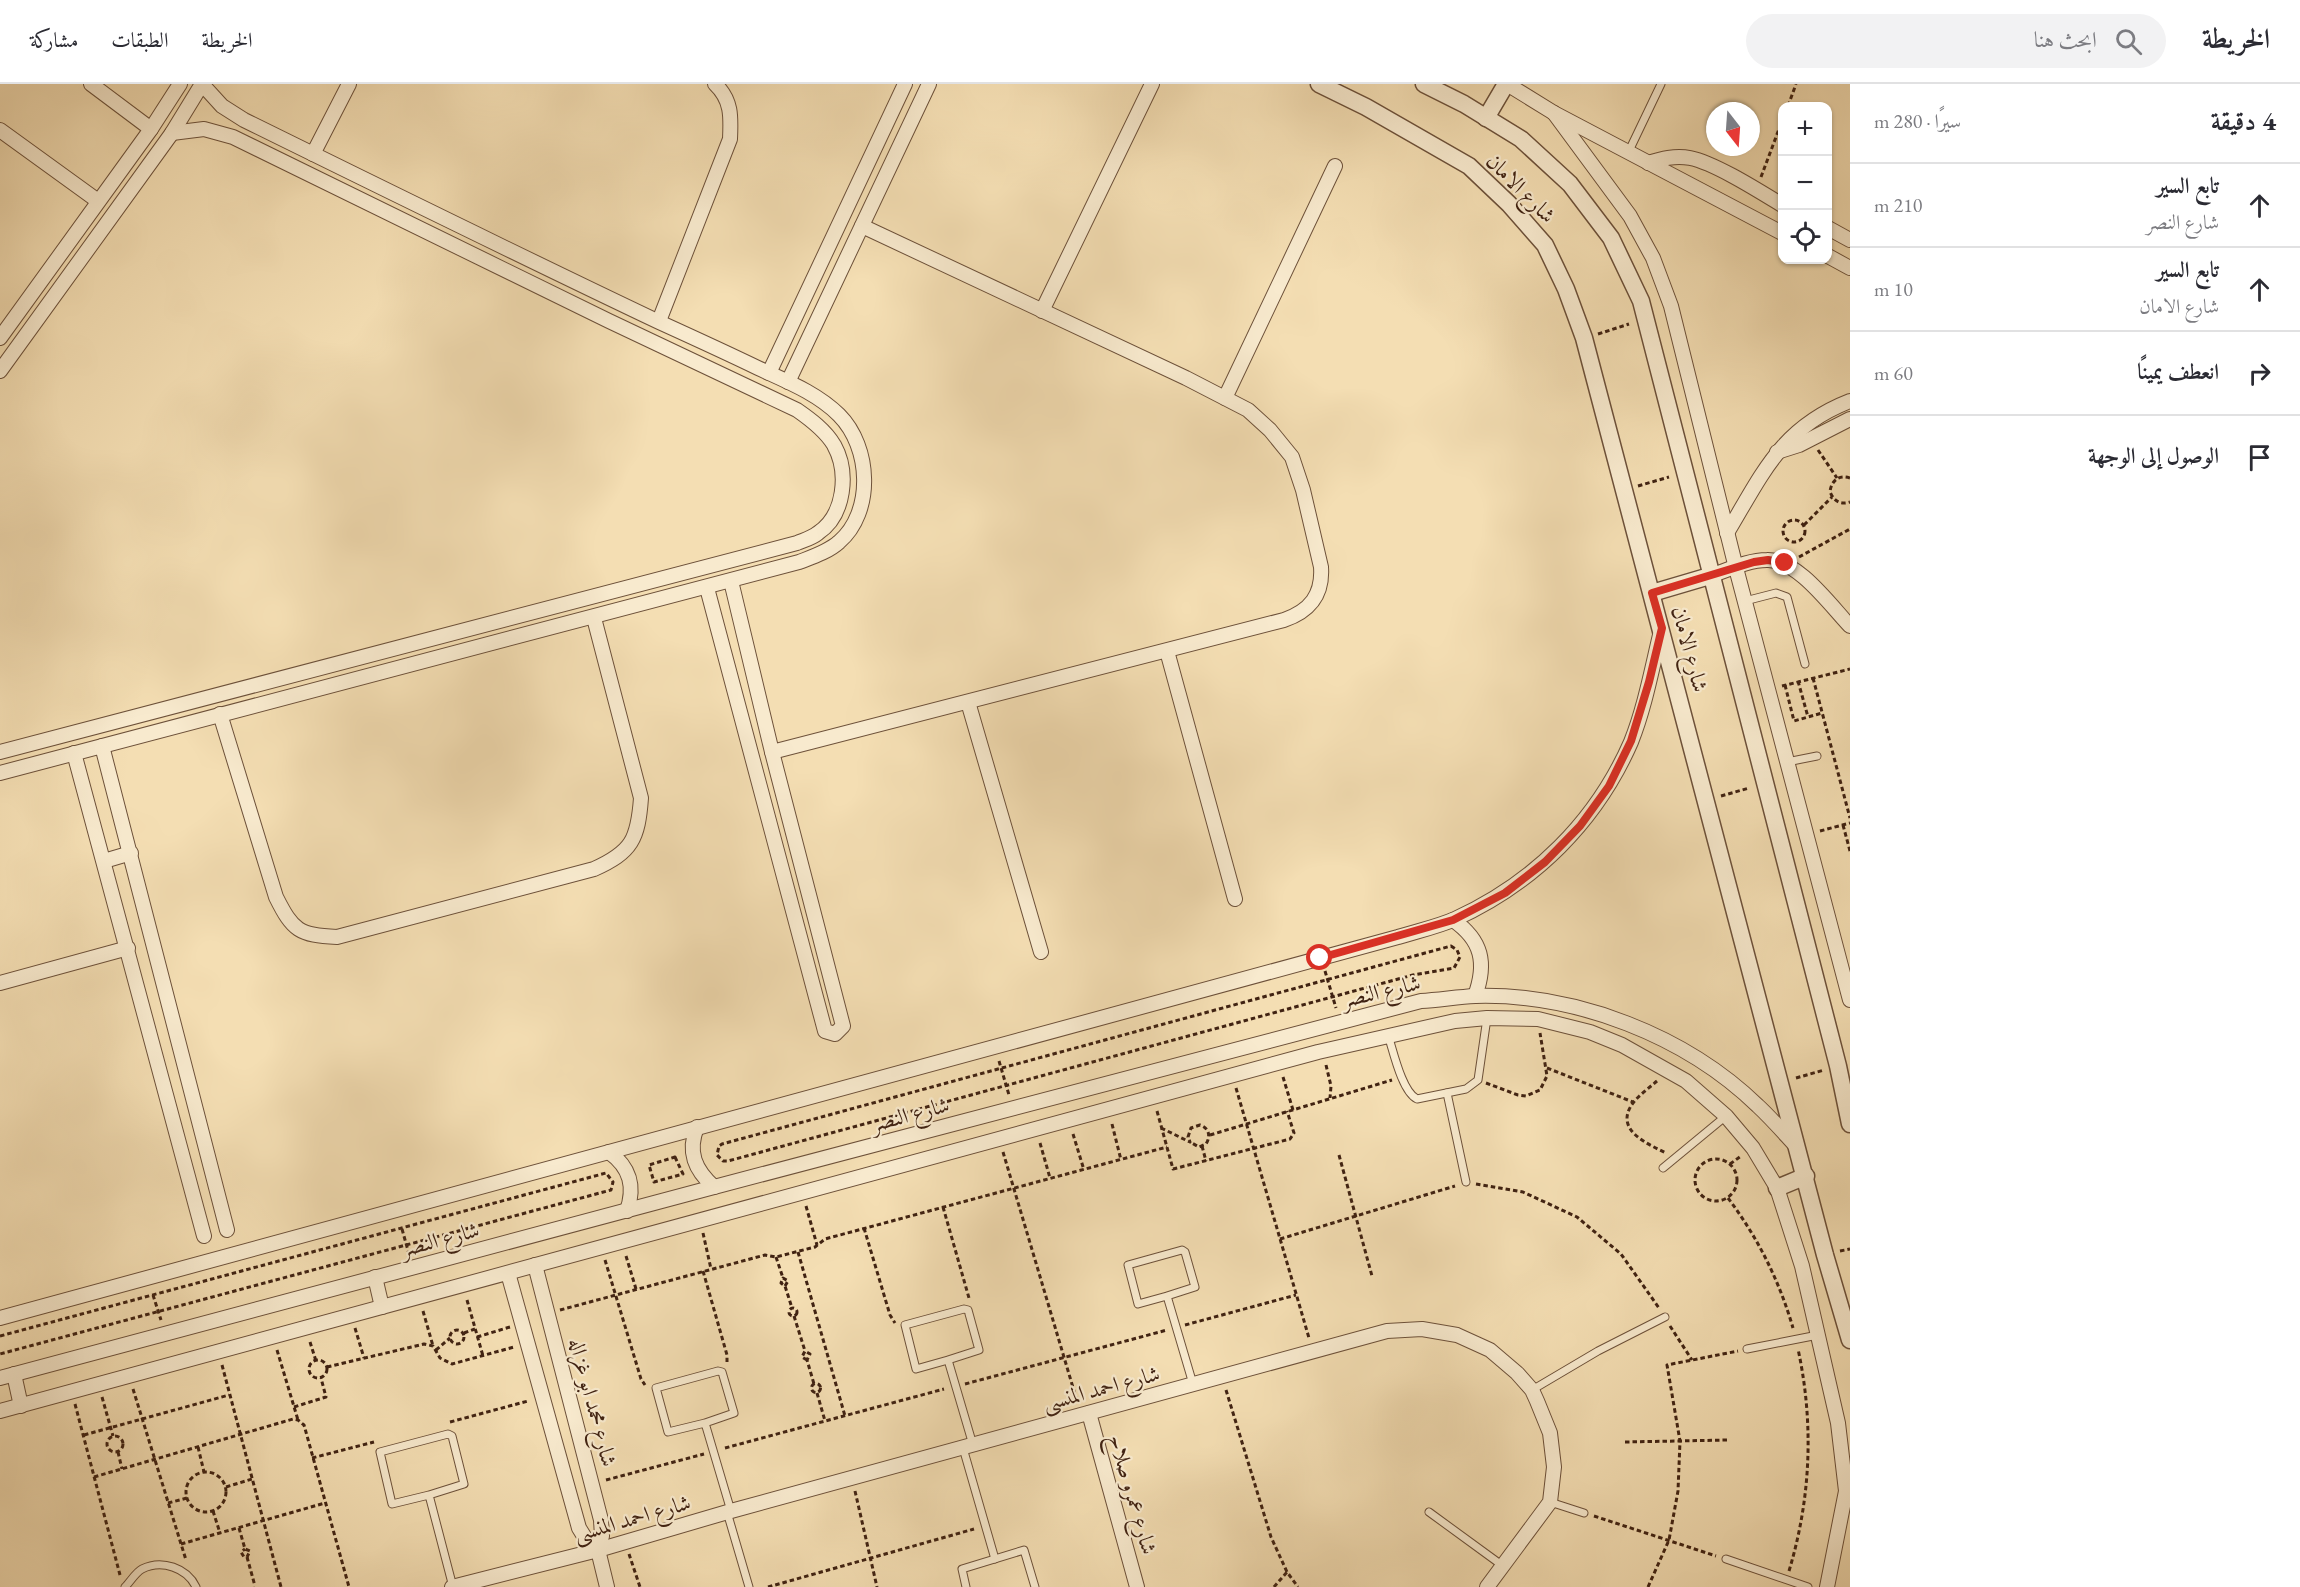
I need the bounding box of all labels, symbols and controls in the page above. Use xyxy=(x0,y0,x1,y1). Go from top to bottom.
search box xyxy=(1746,14,2166,68)
text: الخريطة xyxy=(2202,20,2270,56)
text: ابحث هنا xyxy=(2034,25,2097,54)
icon: search xyxy=(2112,25,2145,58)
text: مشاركة xyxy=(30,26,78,53)
text: الطبقات xyxy=(111,26,168,53)
text: الخريطة xyxy=(201,26,253,53)
north arrow xyxy=(1706,102,1760,156)
map controls xyxy=(1778,102,1832,264)
button: + xyxy=(1778,102,1832,156)
text: 4 دقيقة xyxy=(2211,104,2276,138)
text: سيرًا · 280 m xyxy=(1874,108,1961,134)
street label: شارع الامان xyxy=(1477,147,1562,232)
button: − xyxy=(1778,156,1832,210)
text: تابع السير xyxy=(2156,171,2219,200)
icon: ahead xyxy=(2243,189,2276,222)
text: 210 m xyxy=(1874,192,1922,218)
text: شارع النصر xyxy=(2146,209,2219,235)
button: locate xyxy=(1778,210,1832,264)
text: تابع السير xyxy=(2156,255,2219,284)
icon: ahead xyxy=(2243,273,2276,306)
text: 10 m xyxy=(1874,276,1913,302)
text: شارع الامان xyxy=(2139,293,2219,319)
text: انعطف يمينًا xyxy=(2137,357,2219,386)
icon: right xyxy=(2243,357,2276,390)
text: 60 m xyxy=(1874,360,1913,386)
text: الوصول إلى الوجهة xyxy=(2088,441,2219,470)
icon: arrive xyxy=(2243,441,2276,474)
route end xyxy=(1771,549,1797,575)
street label: شارع الامان xyxy=(1661,603,1715,696)
route start xyxy=(1306,944,1332,970)
street label: شارع النصر xyxy=(1337,968,1424,1018)
street label: شارع النصر xyxy=(866,1090,953,1143)
street label: شارع النصر xyxy=(396,1215,483,1268)
street label: شارع محمد ابو غزاله xyxy=(558,1334,624,1471)
street label: شارع احمد المنسى xyxy=(1039,1358,1164,1421)
street label: شارع عمرو صلاح xyxy=(1097,1430,1164,1559)
street label: شارع احمد المنسى xyxy=(570,1487,695,1552)

